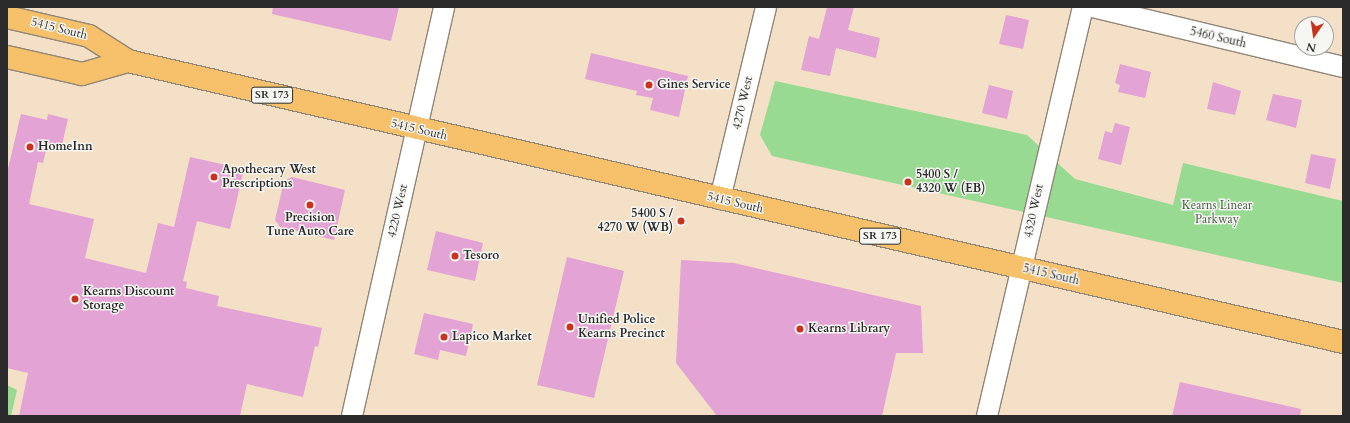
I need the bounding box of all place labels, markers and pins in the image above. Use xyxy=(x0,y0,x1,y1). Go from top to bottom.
place label: Gines Service xyxy=(657,78,731,92)
marker: Gines Service xyxy=(644,80,654,90)
place label: HomeInn xyxy=(38,140,93,154)
marker: HomeInn xyxy=(25,142,35,152)
place label: Apothecary West Prescriptions xyxy=(222,163,316,191)
place label: 5400 S / 4320 W (EB) xyxy=(916,168,985,196)
marker: Apothecary West Prescriptions xyxy=(209,172,219,182)
marker: 5400 S / 4320 W (EB) xyxy=(903,177,913,187)
marker: Precision Tune Auto Care xyxy=(305,200,315,210)
place label: 5400 S / 4270 W (WB) xyxy=(598,207,673,235)
place label: Precision Tune Auto Care xyxy=(266,211,354,239)
marker: 5400 S / 4270 W (WB) xyxy=(676,216,686,226)
place label: Tesoro xyxy=(463,249,499,263)
marker: Tesoro xyxy=(450,251,460,261)
place label: Kearns Discount Storage xyxy=(83,285,174,313)
marker: Kearns Discount Storage xyxy=(70,294,80,304)
place label: Unified Police Kearns Precinct xyxy=(578,313,665,341)
marker: Unified Police Kearns Precinct xyxy=(565,322,575,332)
place label: Kearns Library xyxy=(808,322,890,336)
marker: Kearns Library xyxy=(795,324,805,334)
place label: Lapico Market xyxy=(452,330,532,344)
marker: Lapico Market xyxy=(439,332,449,342)

